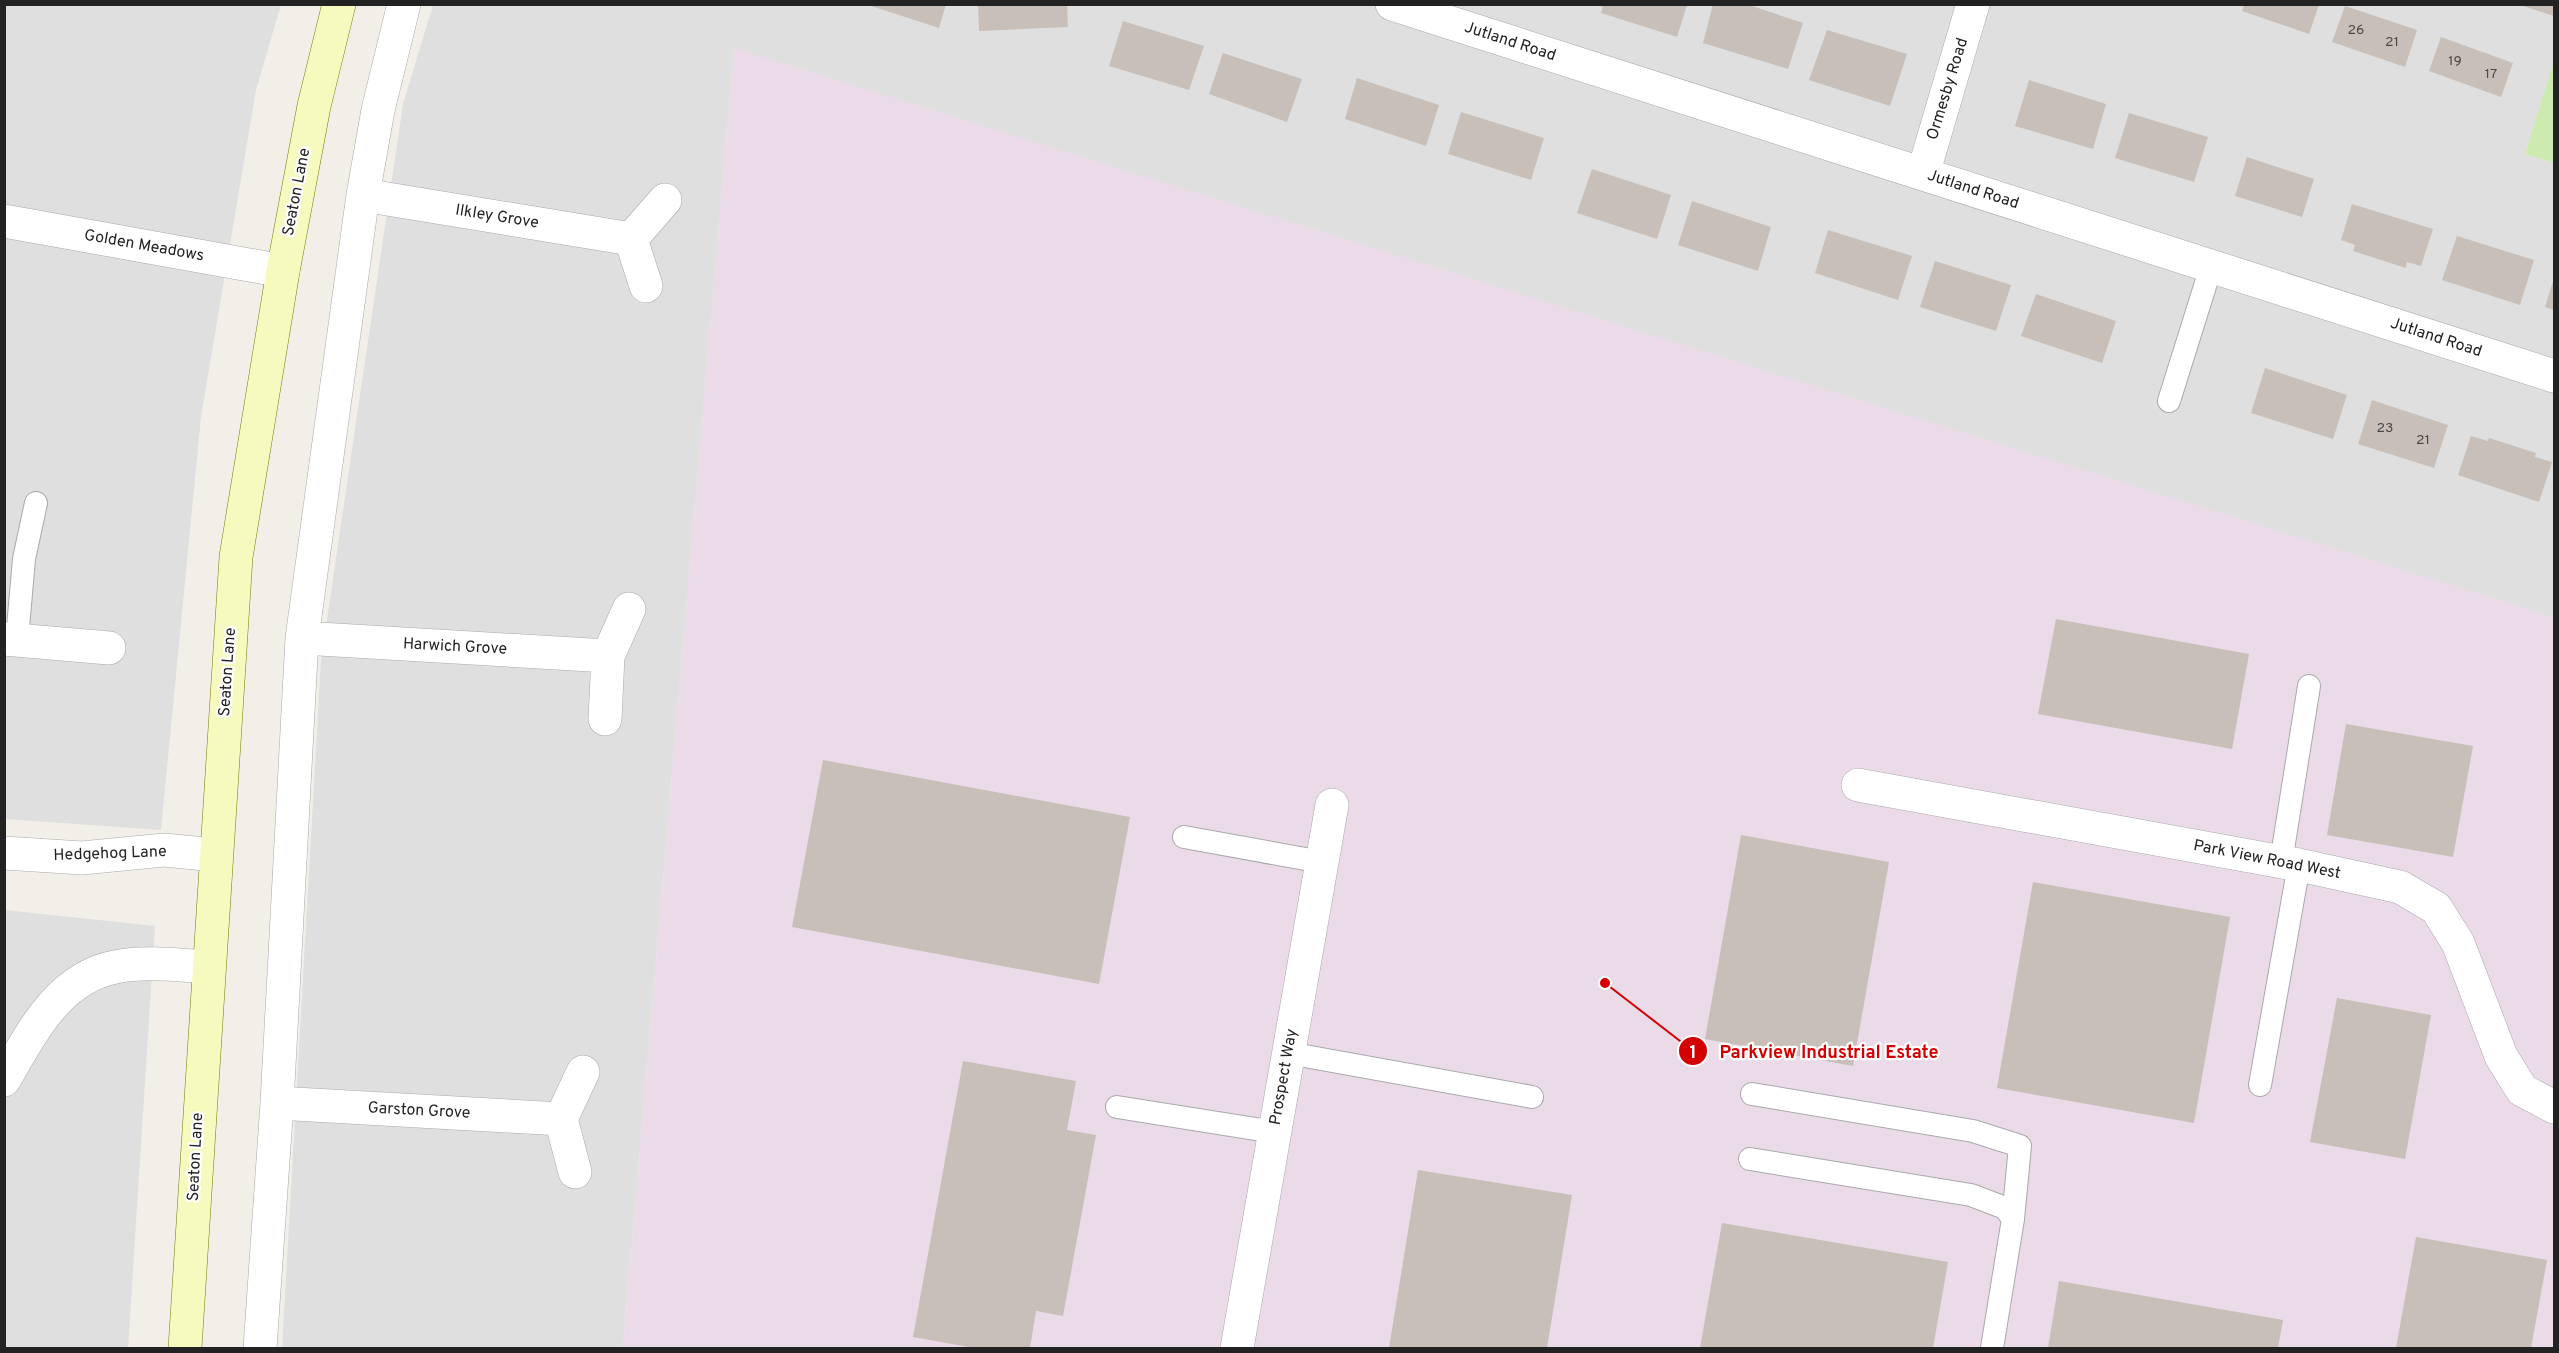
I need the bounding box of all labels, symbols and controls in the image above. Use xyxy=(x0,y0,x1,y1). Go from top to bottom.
street label: Jutland Road xyxy=(1462,18,1558,66)
house number: 26 xyxy=(2348,22,2364,39)
house number: 21 xyxy=(2385,34,2399,51)
street label: Ormesby Road xyxy=(1923,35,1973,143)
house number: 19 xyxy=(2448,53,2462,70)
house number: 17 xyxy=(2485,66,2497,83)
street label: Seaton Lane xyxy=(279,146,315,238)
street label: Jutland Road xyxy=(1925,166,2021,214)
street label: Ilkley Grove xyxy=(454,201,540,233)
street label: Golden Meadows xyxy=(83,226,205,266)
street label: Jutland Road xyxy=(2388,314,2484,362)
house number: 23 xyxy=(2377,420,2394,437)
house number: 21 xyxy=(2416,432,2430,449)
street label: Seaton Lane xyxy=(215,627,241,717)
street label: Harwich Grove xyxy=(402,634,508,660)
street label: Park View Road West xyxy=(2192,836,2342,884)
street label: Hedgehog Lane xyxy=(53,842,167,866)
street label: Prospect Way xyxy=(1266,1027,1302,1127)
callout: Parkview Industrial Estate xyxy=(1678,1033,1951,1069)
text: 1 xyxy=(1689,1042,1697,1065)
text: Parkview Industrial Estate xyxy=(1720,1042,1938,1065)
street label: Garston Grove xyxy=(367,1098,471,1124)
street label: Seaton Lane xyxy=(184,1112,208,1202)

